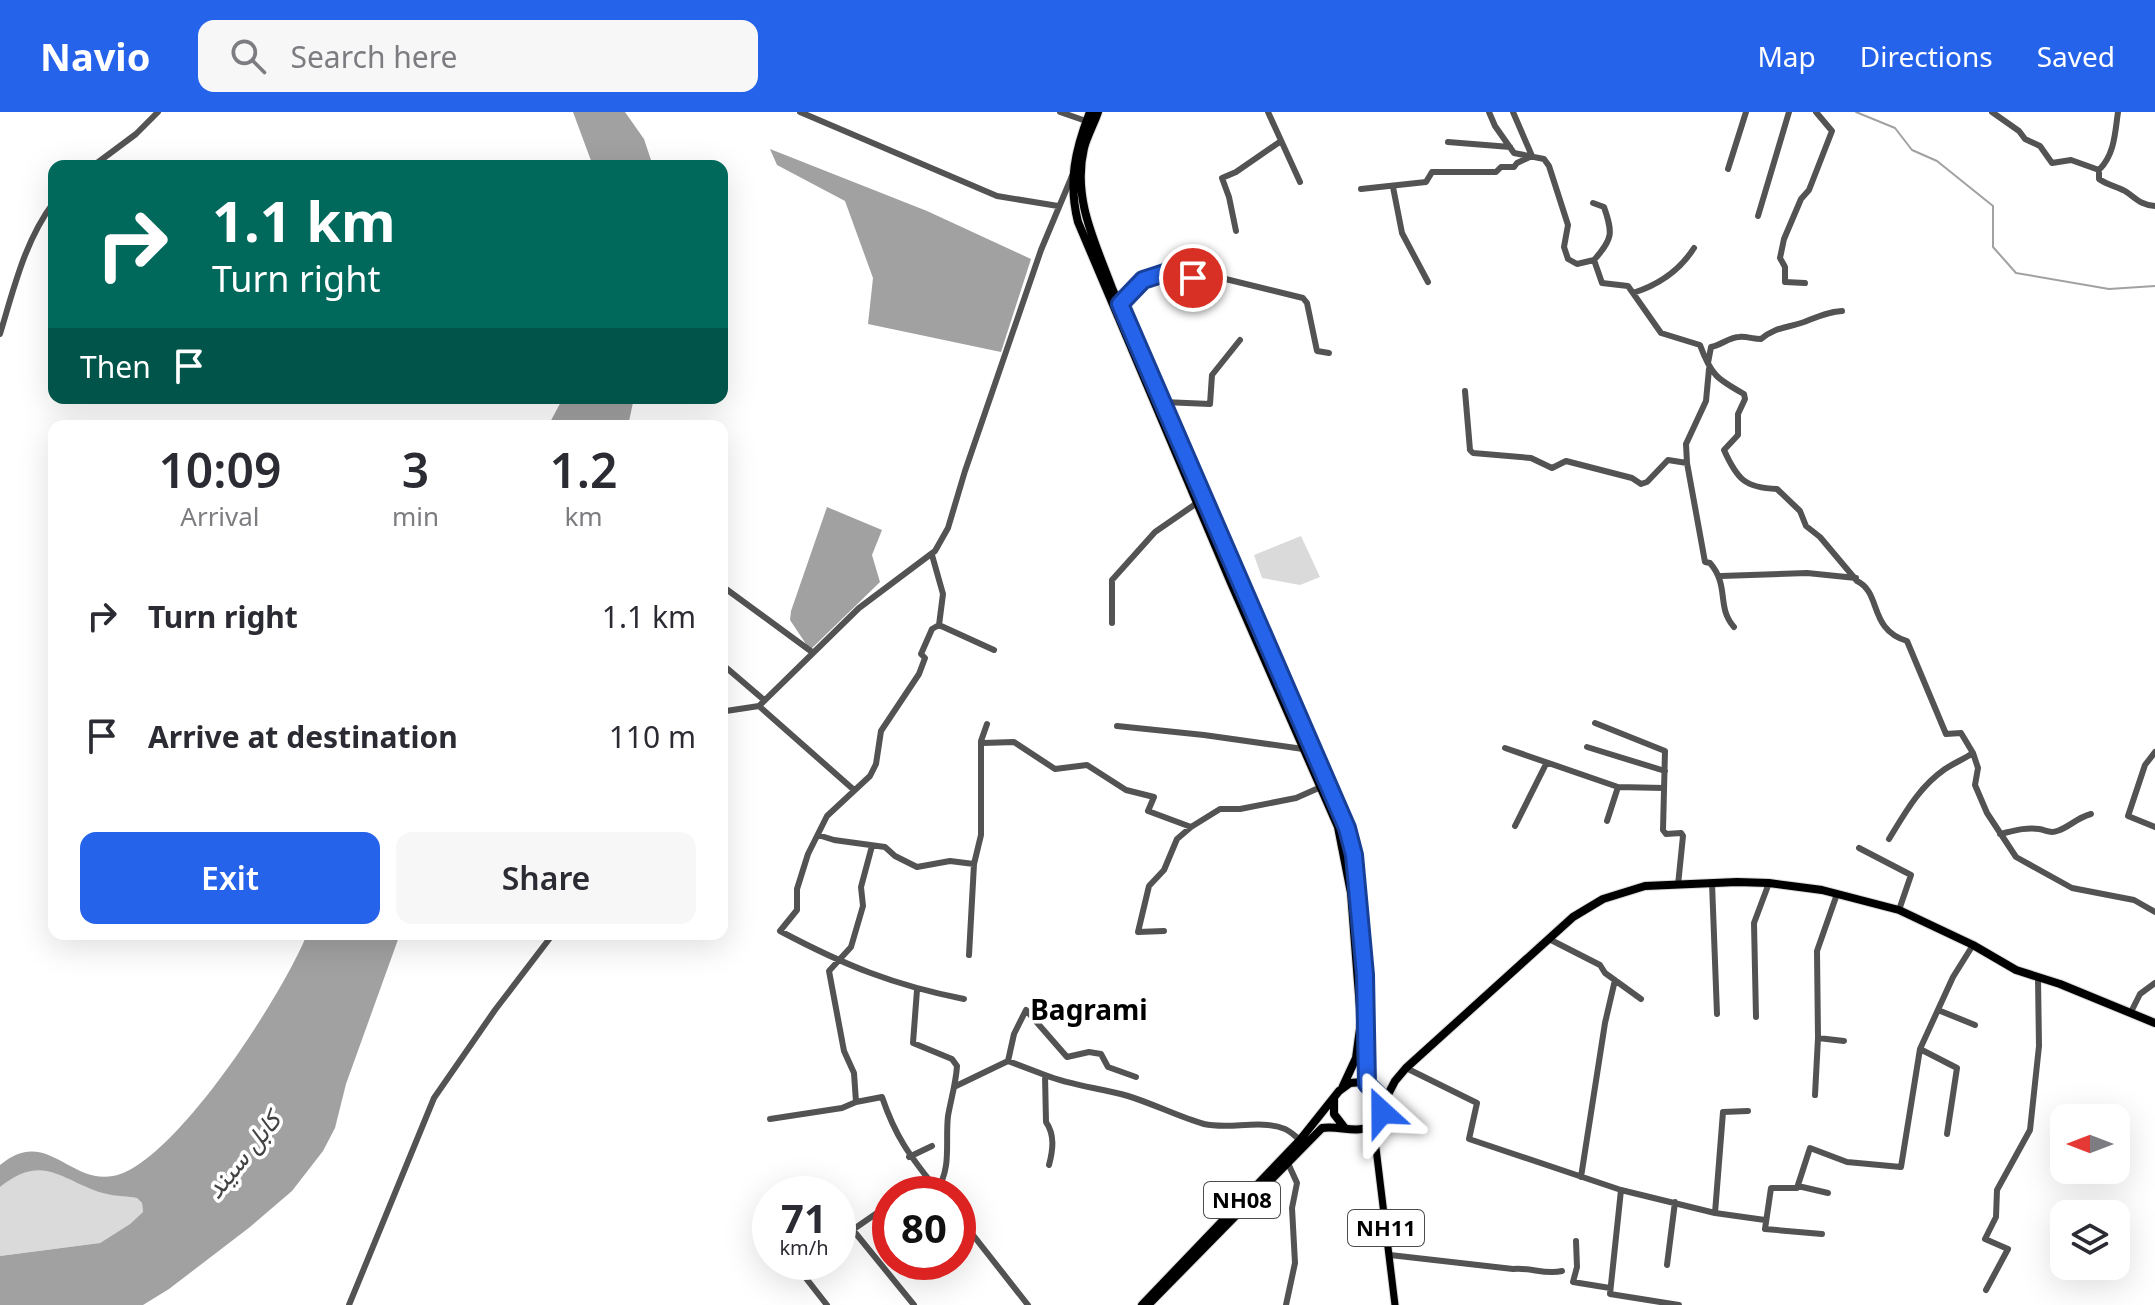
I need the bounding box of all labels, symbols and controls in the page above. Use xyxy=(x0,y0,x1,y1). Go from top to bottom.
search box xyxy=(198,20,758,92)
text: Navio xyxy=(40,30,150,82)
icon: search xyxy=(226,34,270,78)
text: Search here xyxy=(290,36,457,77)
text: Map xyxy=(1757,37,1816,75)
text: Directions xyxy=(1860,37,1993,75)
text: Saved xyxy=(2037,37,2115,75)
text: 1.1 km xyxy=(212,182,396,258)
icon: right xyxy=(80,192,184,296)
pin xyxy=(1159,244,1227,312)
text: Turn right xyxy=(212,254,380,303)
icon: arrive xyxy=(1171,256,1215,300)
icon: arrive xyxy=(167,344,211,388)
text: Then xyxy=(80,346,151,387)
text: 10:09 xyxy=(158,437,281,502)
text: 3 xyxy=(402,437,429,502)
text: 1.2 xyxy=(549,437,618,502)
text: Arrival xyxy=(180,498,260,534)
text: min xyxy=(392,498,439,534)
text: km xyxy=(564,498,603,534)
icon: right xyxy=(80,594,124,638)
text: Turn right xyxy=(148,596,298,637)
text: 1.1 km xyxy=(602,596,696,637)
icon: arrive xyxy=(80,714,124,758)
text: Arrive at destination xyxy=(148,716,458,757)
text: 110 m xyxy=(609,716,696,757)
button: Exit xyxy=(80,832,380,924)
button: Share xyxy=(396,832,696,924)
district label: Bagrami xyxy=(1030,990,1148,1028)
position arrow xyxy=(1340,1070,1424,1154)
water label: کابل سيند xyxy=(196,1100,291,1206)
north arrow xyxy=(2050,1104,2130,1184)
map controls xyxy=(2050,1104,2130,1280)
speed limit sign: 80 xyxy=(872,1176,976,1280)
road number: NH08 xyxy=(1204,1182,1280,1218)
text: 71 xyxy=(781,1190,827,1245)
button: layers xyxy=(2050,1200,2130,1280)
road number: NH11 xyxy=(1348,1210,1424,1246)
text: km/h xyxy=(779,1234,829,1261)

